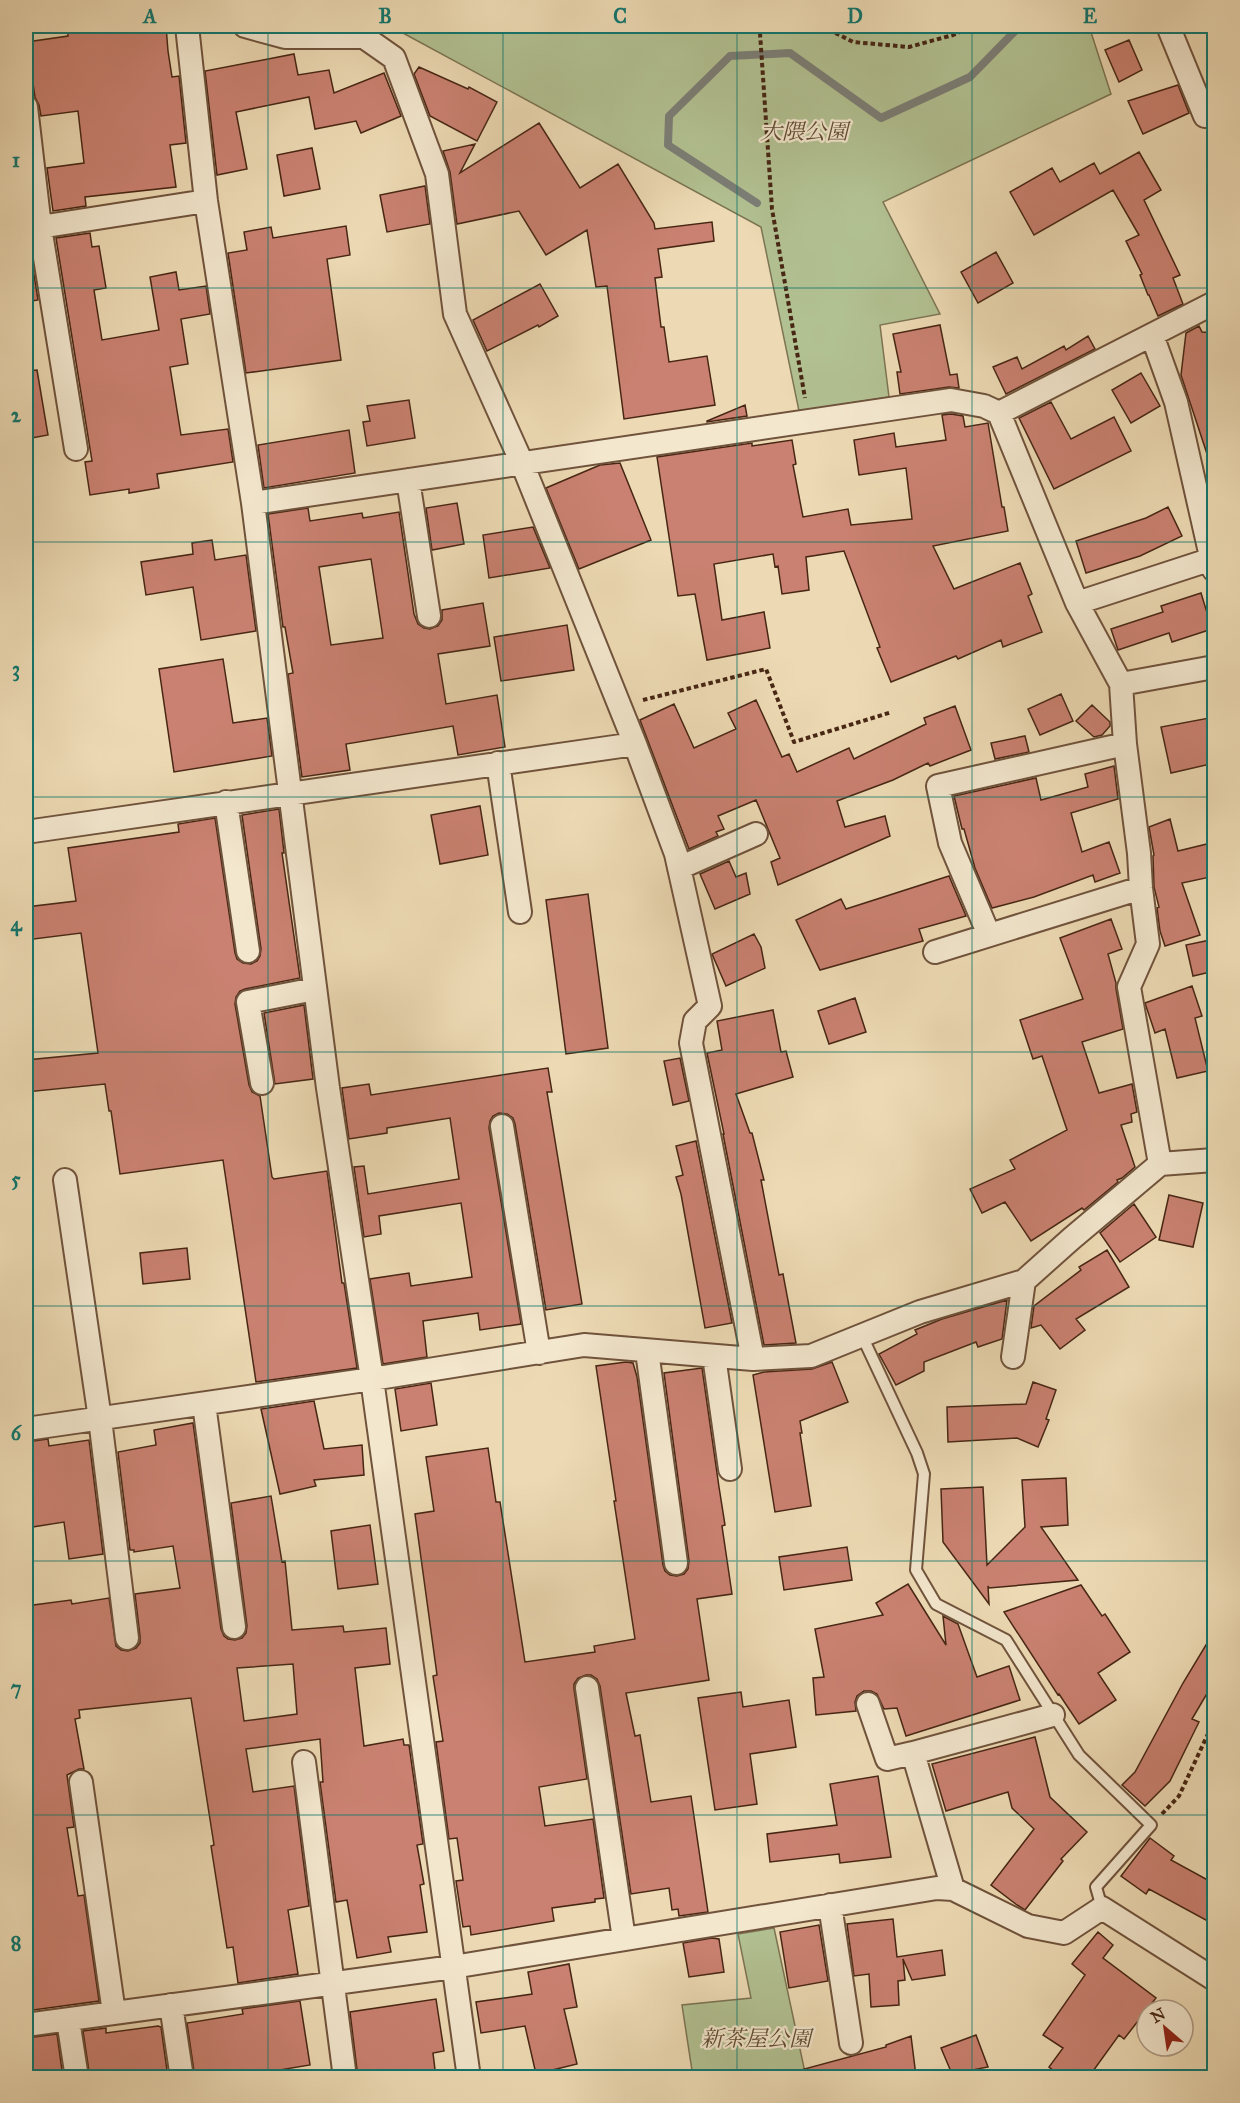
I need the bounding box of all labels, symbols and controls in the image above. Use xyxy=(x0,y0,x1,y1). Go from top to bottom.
text: A xyxy=(141,4,157,28)
text: B xyxy=(378,4,392,28)
text: C xyxy=(613,4,627,28)
text: D xyxy=(847,4,863,28)
text: E xyxy=(1083,4,1098,28)
park label: 大隈公園 xyxy=(760,118,851,145)
text: 1 xyxy=(12,148,20,172)
text: 2 xyxy=(11,403,22,427)
text: 3 xyxy=(12,657,20,682)
text: 4 xyxy=(10,912,22,937)
text: 5 xyxy=(11,1167,21,1191)
text: 6 xyxy=(11,1421,23,1445)
text: 7 xyxy=(11,1676,22,1700)
text: 8 xyxy=(11,1931,21,1955)
north arrow xyxy=(1135,1998,1195,2058)
text: N xyxy=(1147,2004,1169,2027)
park label: 新茶屋公園 xyxy=(701,2025,814,2052)

